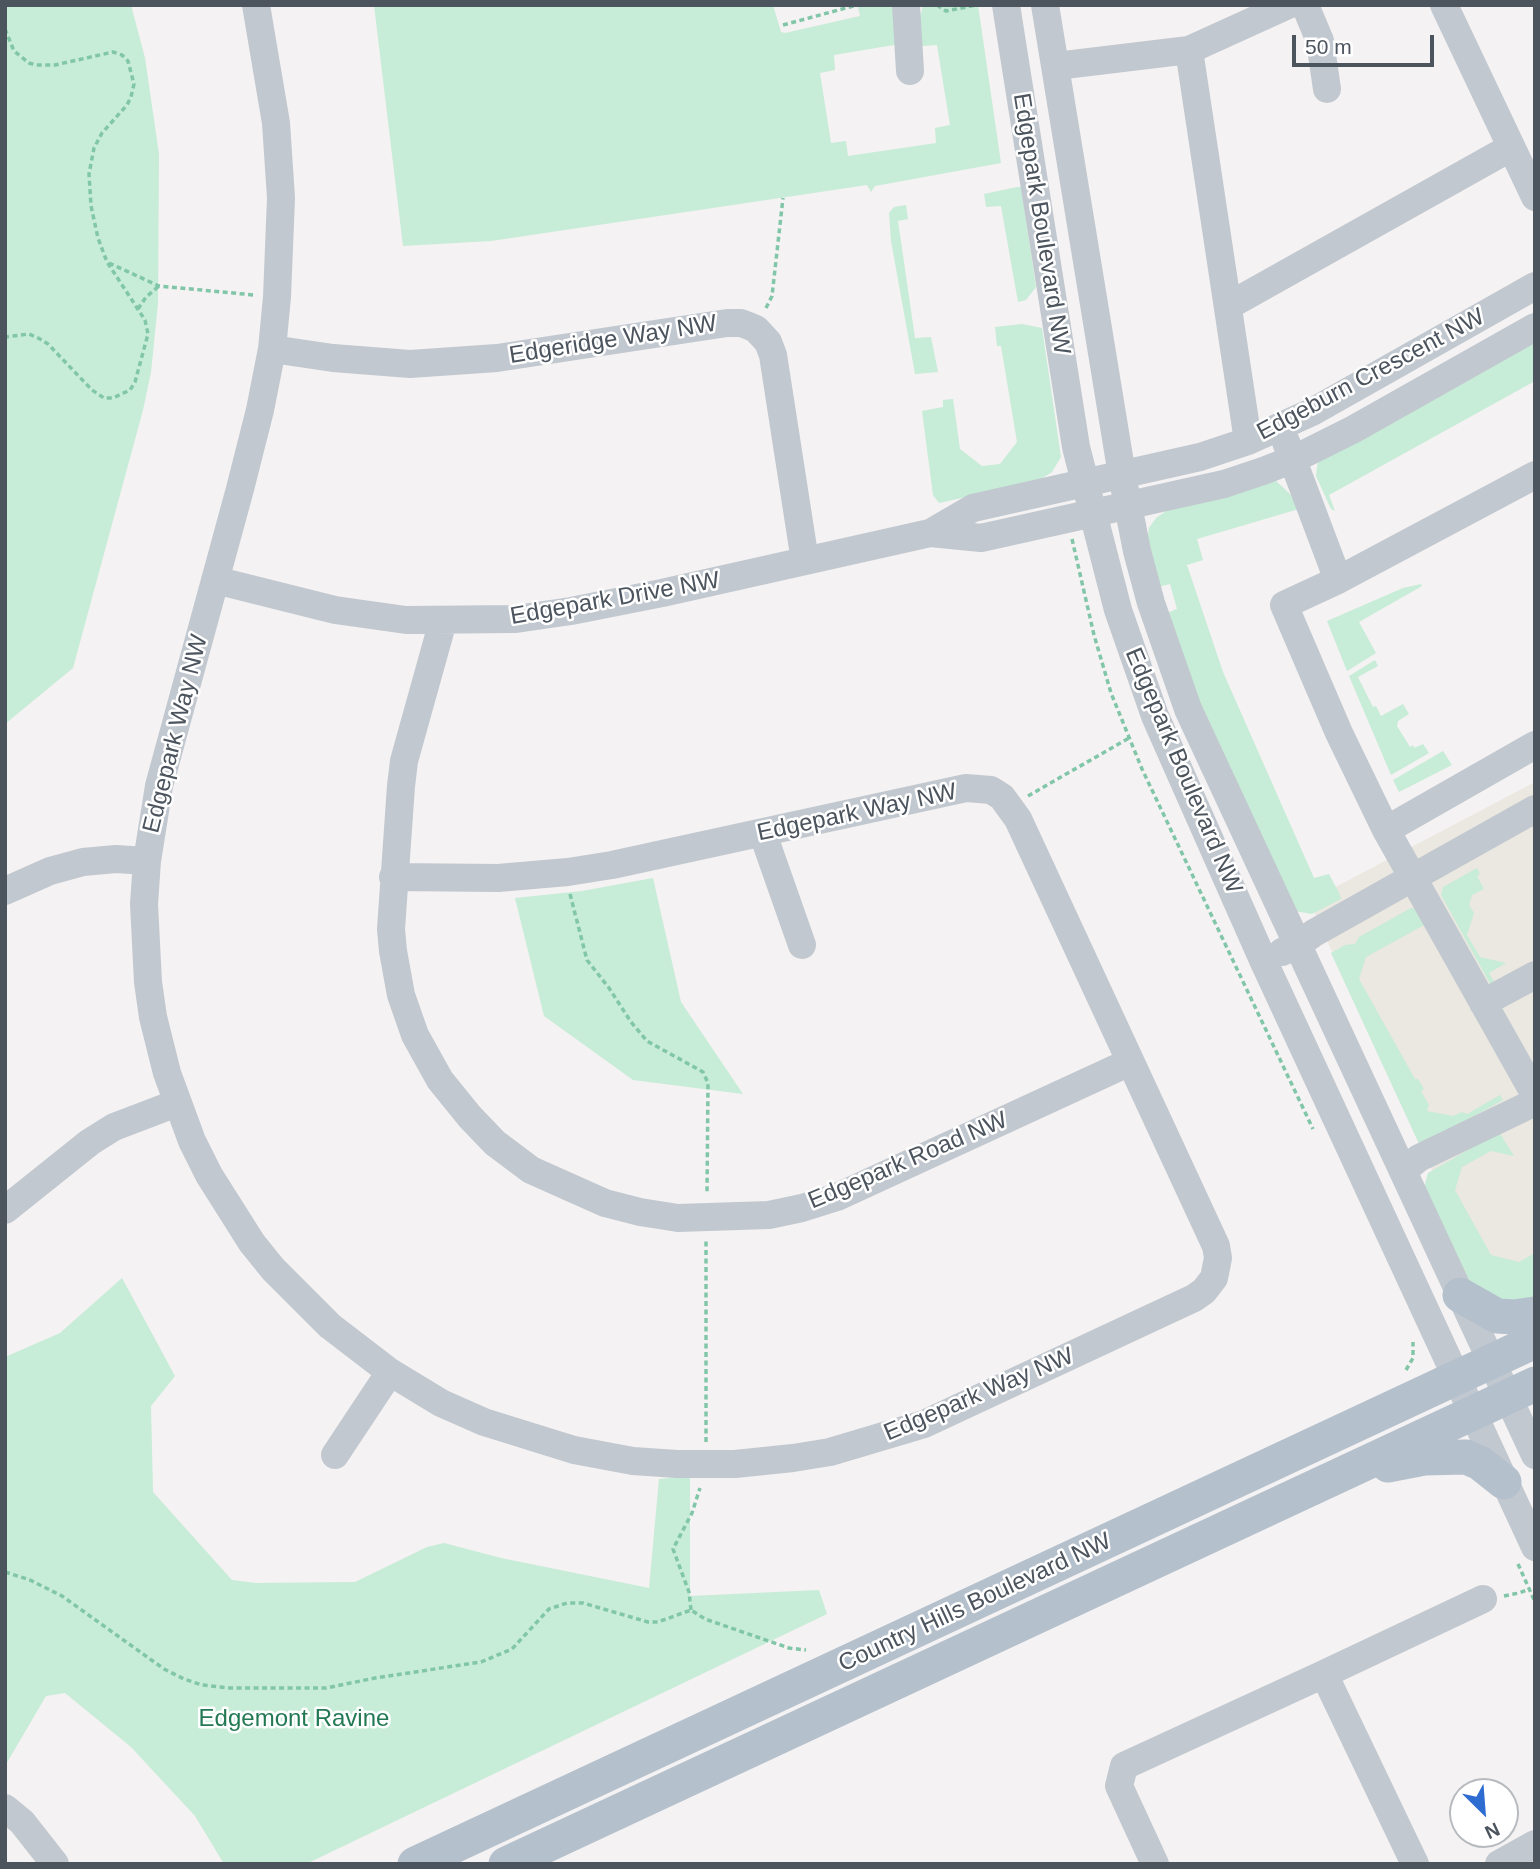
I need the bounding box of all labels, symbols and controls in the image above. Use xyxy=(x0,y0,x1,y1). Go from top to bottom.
scale bar xyxy=(1295,21,1437,65)
text: 50 m xyxy=(1305,35,1352,58)
street label: Edgepark Boulevard NW xyxy=(1006,91,1076,357)
street label: Edgeburn Crescent NW xyxy=(1252,303,1490,447)
street label: Edgeridge Way NW xyxy=(507,309,719,371)
street label: Edgepark Drive NW xyxy=(508,566,722,632)
street label: Edgepark Way NW xyxy=(137,632,215,836)
street label: Edgepark Boulevard NW xyxy=(1118,644,1248,898)
street label: Edgepark Way NW xyxy=(755,778,959,848)
street label: Edgepark Road NW xyxy=(804,1106,1012,1216)
street label: Edgepark Way NW xyxy=(880,1342,1078,1448)
street label: Country Hills Boulevard NW xyxy=(834,1527,1116,1679)
park label: Edgemont Ravine xyxy=(199,1705,389,1733)
north arrow xyxy=(1449,1778,1519,1848)
text: N xyxy=(1482,1818,1503,1843)

